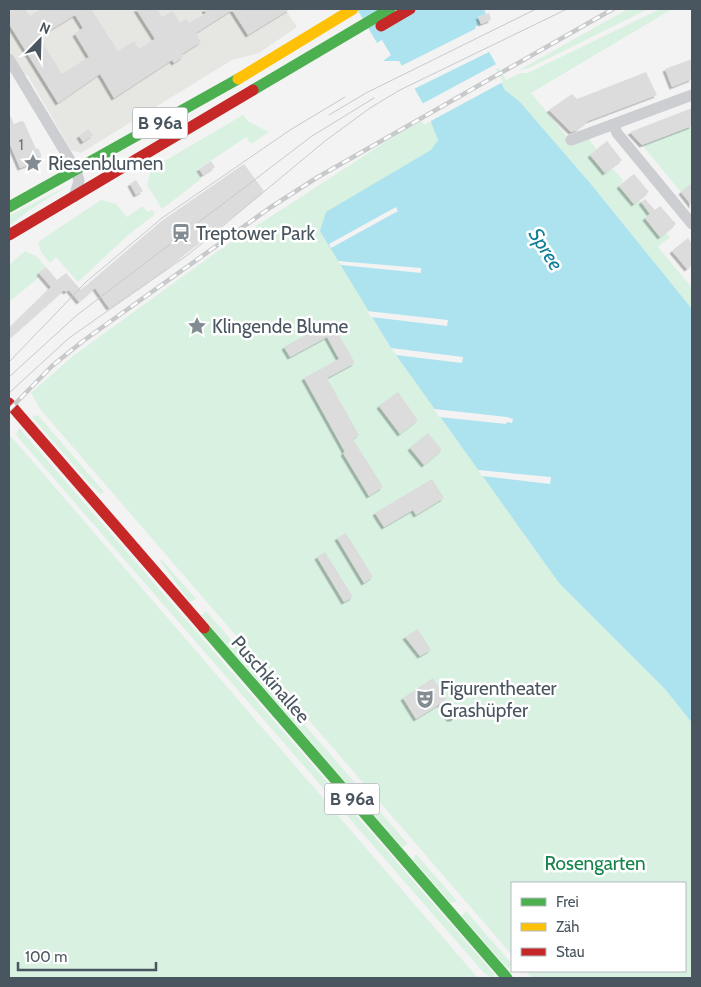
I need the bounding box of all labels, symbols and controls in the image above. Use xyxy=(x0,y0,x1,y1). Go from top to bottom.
north arrow xyxy=(15,15,65,65)
text: N xyxy=(37,18,53,38)
road number: B 96a xyxy=(132,108,188,138)
house number: 1 xyxy=(18,135,24,154)
place icon: Riesenblumen xyxy=(22,152,44,174)
place label: Riesenblumen xyxy=(48,152,163,175)
station icon: Treptower Park xyxy=(170,222,192,244)
place label: Treptower Park xyxy=(196,222,315,245)
water label: Spree xyxy=(524,223,568,275)
place icon: Klingende Blume xyxy=(186,315,208,337)
place label: Klingende Blume xyxy=(212,315,349,338)
street label: Puschkinallee xyxy=(226,631,315,728)
place label: Figurentheater Grashüpfer xyxy=(440,677,557,722)
theatre icon: Figurentheater Grashüpfer xyxy=(414,688,436,710)
road number: B 96a xyxy=(324,784,380,814)
park label: Rosengarten xyxy=(544,852,646,875)
legend xyxy=(511,882,686,972)
text: Frei xyxy=(556,893,579,911)
text: Zäh xyxy=(556,918,579,936)
scale bar xyxy=(18,940,155,972)
text: Stau xyxy=(556,943,585,961)
text: 100 m xyxy=(25,948,67,966)

